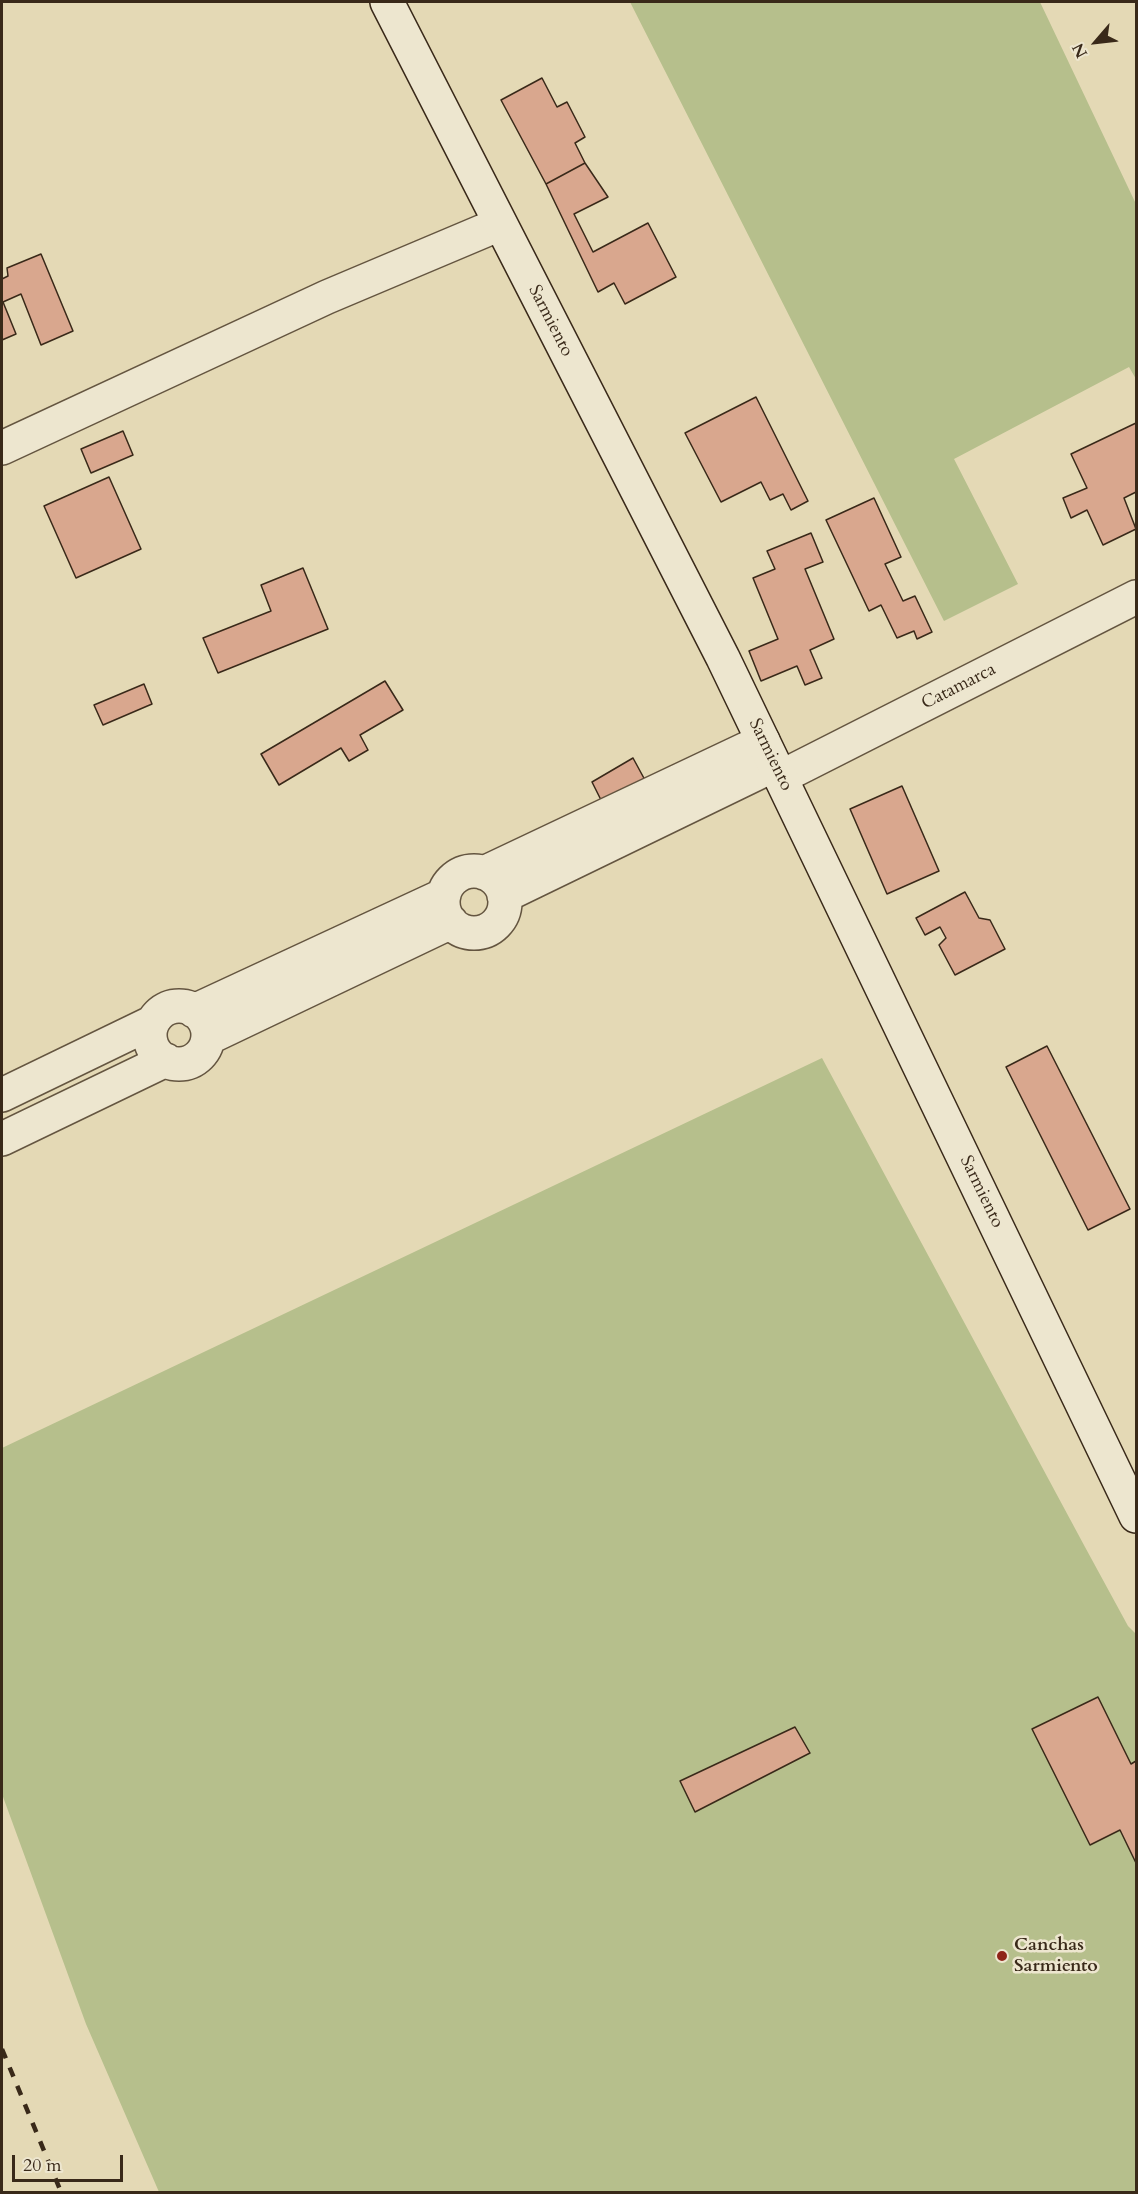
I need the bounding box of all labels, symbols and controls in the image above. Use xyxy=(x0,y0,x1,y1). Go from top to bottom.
north arrow xyxy=(1066,12,1126,72)
text: N xyxy=(1067,39,1093,62)
street label: Sarmiento xyxy=(523,282,577,360)
street label: Catamarca xyxy=(918,659,1000,715)
street label: Sarmiento xyxy=(743,715,797,795)
street label: Sarmiento xyxy=(954,1152,1008,1232)
place label: Canchas Sarmiento xyxy=(1014,1935,1098,1978)
marker: Canchas Sarmiento xyxy=(995,1949,1009,1963)
scale bar xyxy=(15,2143,126,2181)
text: 20 m xyxy=(23,2153,62,2178)

